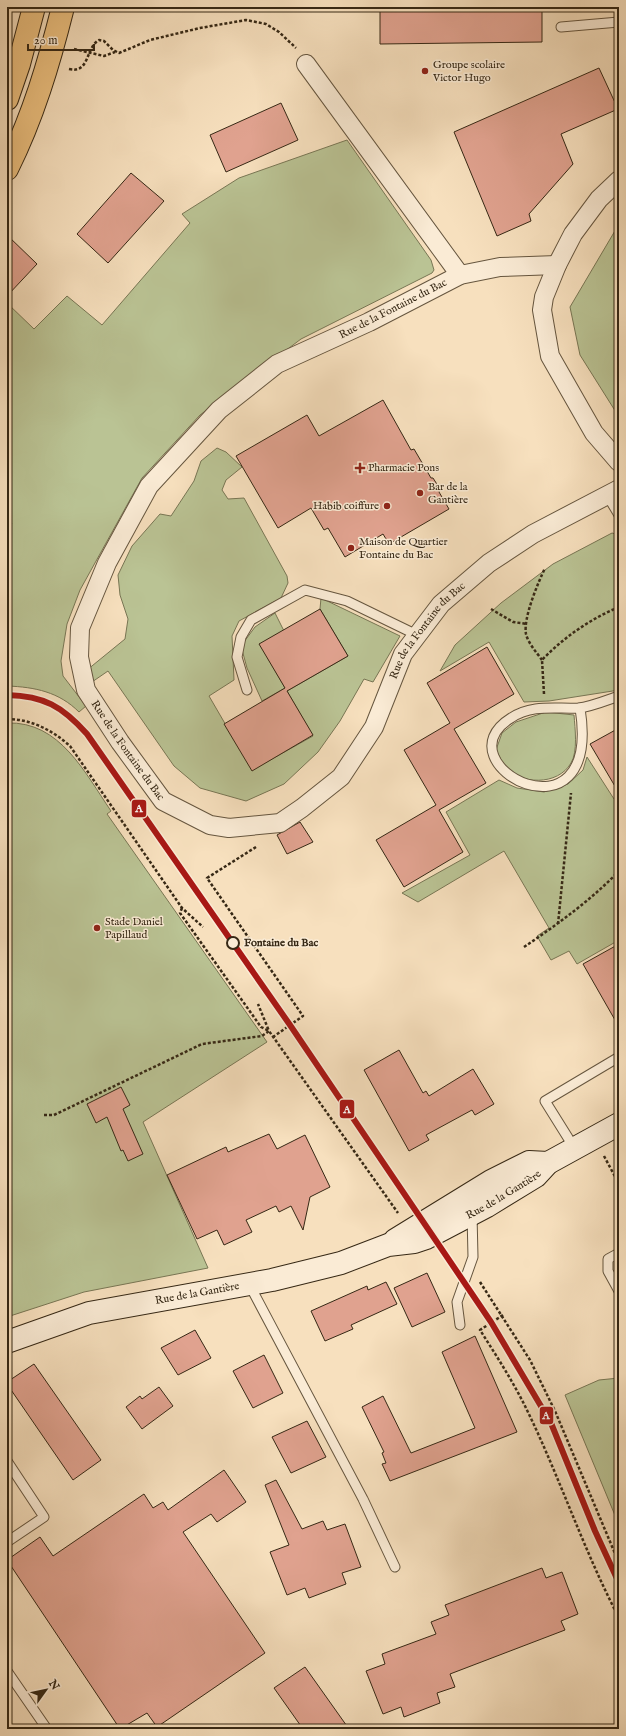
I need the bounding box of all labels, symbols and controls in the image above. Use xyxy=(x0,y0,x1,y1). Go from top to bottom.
scale bar xyxy=(28,26,94,52)
text: 20 m xyxy=(34,33,57,48)
place label: Groupe scolaire Victor Hugo xyxy=(432,58,505,85)
marker: Groupe scolaire Victor Hugo xyxy=(420,66,430,76)
street label: Rue de la Fontaine du Bac xyxy=(337,276,449,342)
place label: Pharmacie Pons xyxy=(368,461,439,475)
marker: Pharmacie Pons xyxy=(355,463,365,473)
place label: Bar de la Gantière xyxy=(428,480,468,507)
marker: Bar de la Gantière xyxy=(415,488,425,498)
place label: Habib coiffure xyxy=(313,499,379,513)
marker: Habib coiffure xyxy=(382,501,392,511)
place label: Maison de Quartier Fontaine du Bac xyxy=(359,535,448,562)
marker: Maison de Quartier Fontaine du Bac xyxy=(346,543,356,553)
street label: Rue de la Fontaine du Bac xyxy=(387,579,469,681)
street label: Rue de la Fontaine du Bac xyxy=(88,698,168,804)
line badge: A xyxy=(131,799,147,818)
text: A xyxy=(134,802,143,816)
place label: Stade Daniel Papillaud xyxy=(105,915,163,942)
marker: Stade Daniel Papillaud xyxy=(92,923,102,933)
marker: Fontaine du Bac xyxy=(226,936,240,950)
place label: Fontaine du Bac xyxy=(244,936,318,950)
line badge: A xyxy=(339,1099,355,1119)
text: A xyxy=(342,1103,351,1117)
street label: Rue de la Gantière xyxy=(464,1167,545,1223)
street label: Rue de la Gantière xyxy=(154,1279,240,1308)
line badge: A xyxy=(539,1406,554,1425)
text: A xyxy=(541,1409,550,1423)
north arrow xyxy=(26,1670,66,1710)
text: N xyxy=(45,1676,62,1693)

